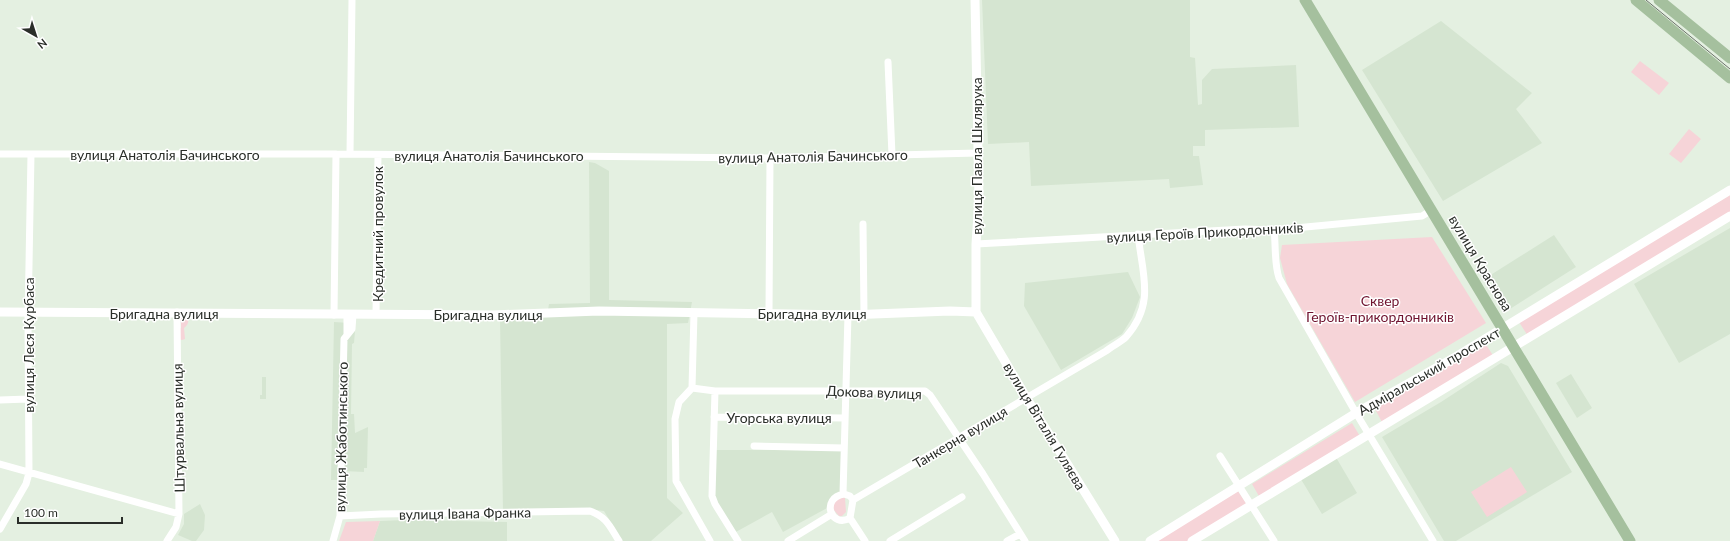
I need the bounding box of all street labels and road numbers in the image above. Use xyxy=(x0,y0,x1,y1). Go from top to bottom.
street label: вулиця Павла Шклярука xyxy=(968,77,985,235)
street label: вулиця Анатолія Бачинського xyxy=(70,146,260,163)
street label: вулиця Анатолія Бачинського xyxy=(718,146,908,166)
street label: вулиця Анатолія Бачинського xyxy=(394,147,584,164)
street label: Кредитний провулок xyxy=(369,165,386,302)
street label: вулиця Краснова xyxy=(1446,212,1516,314)
street label: вулиця Героїв Прикордонників xyxy=(1106,218,1304,246)
street label: вулиця Леся Курбаса xyxy=(20,277,37,413)
street label: Бригадна вулиця xyxy=(109,305,219,322)
street label: Бригадна вулиця xyxy=(757,305,867,322)
street label: Бригадна вулиця xyxy=(433,306,543,323)
street label: Адміральський проспект xyxy=(1355,323,1503,419)
street label: вулиця Віталія Гуляєва xyxy=(1000,359,1090,493)
street label: вулиця Жаботинського xyxy=(331,362,351,512)
street label: Штурвальна вулиця xyxy=(168,363,188,493)
street label: Докова вулиця xyxy=(826,382,922,402)
street label: Танкерна вулиця xyxy=(910,402,1010,472)
street label: Угорська вулиця xyxy=(726,409,832,426)
street label: вулиця Івана Франка xyxy=(399,503,531,523)

